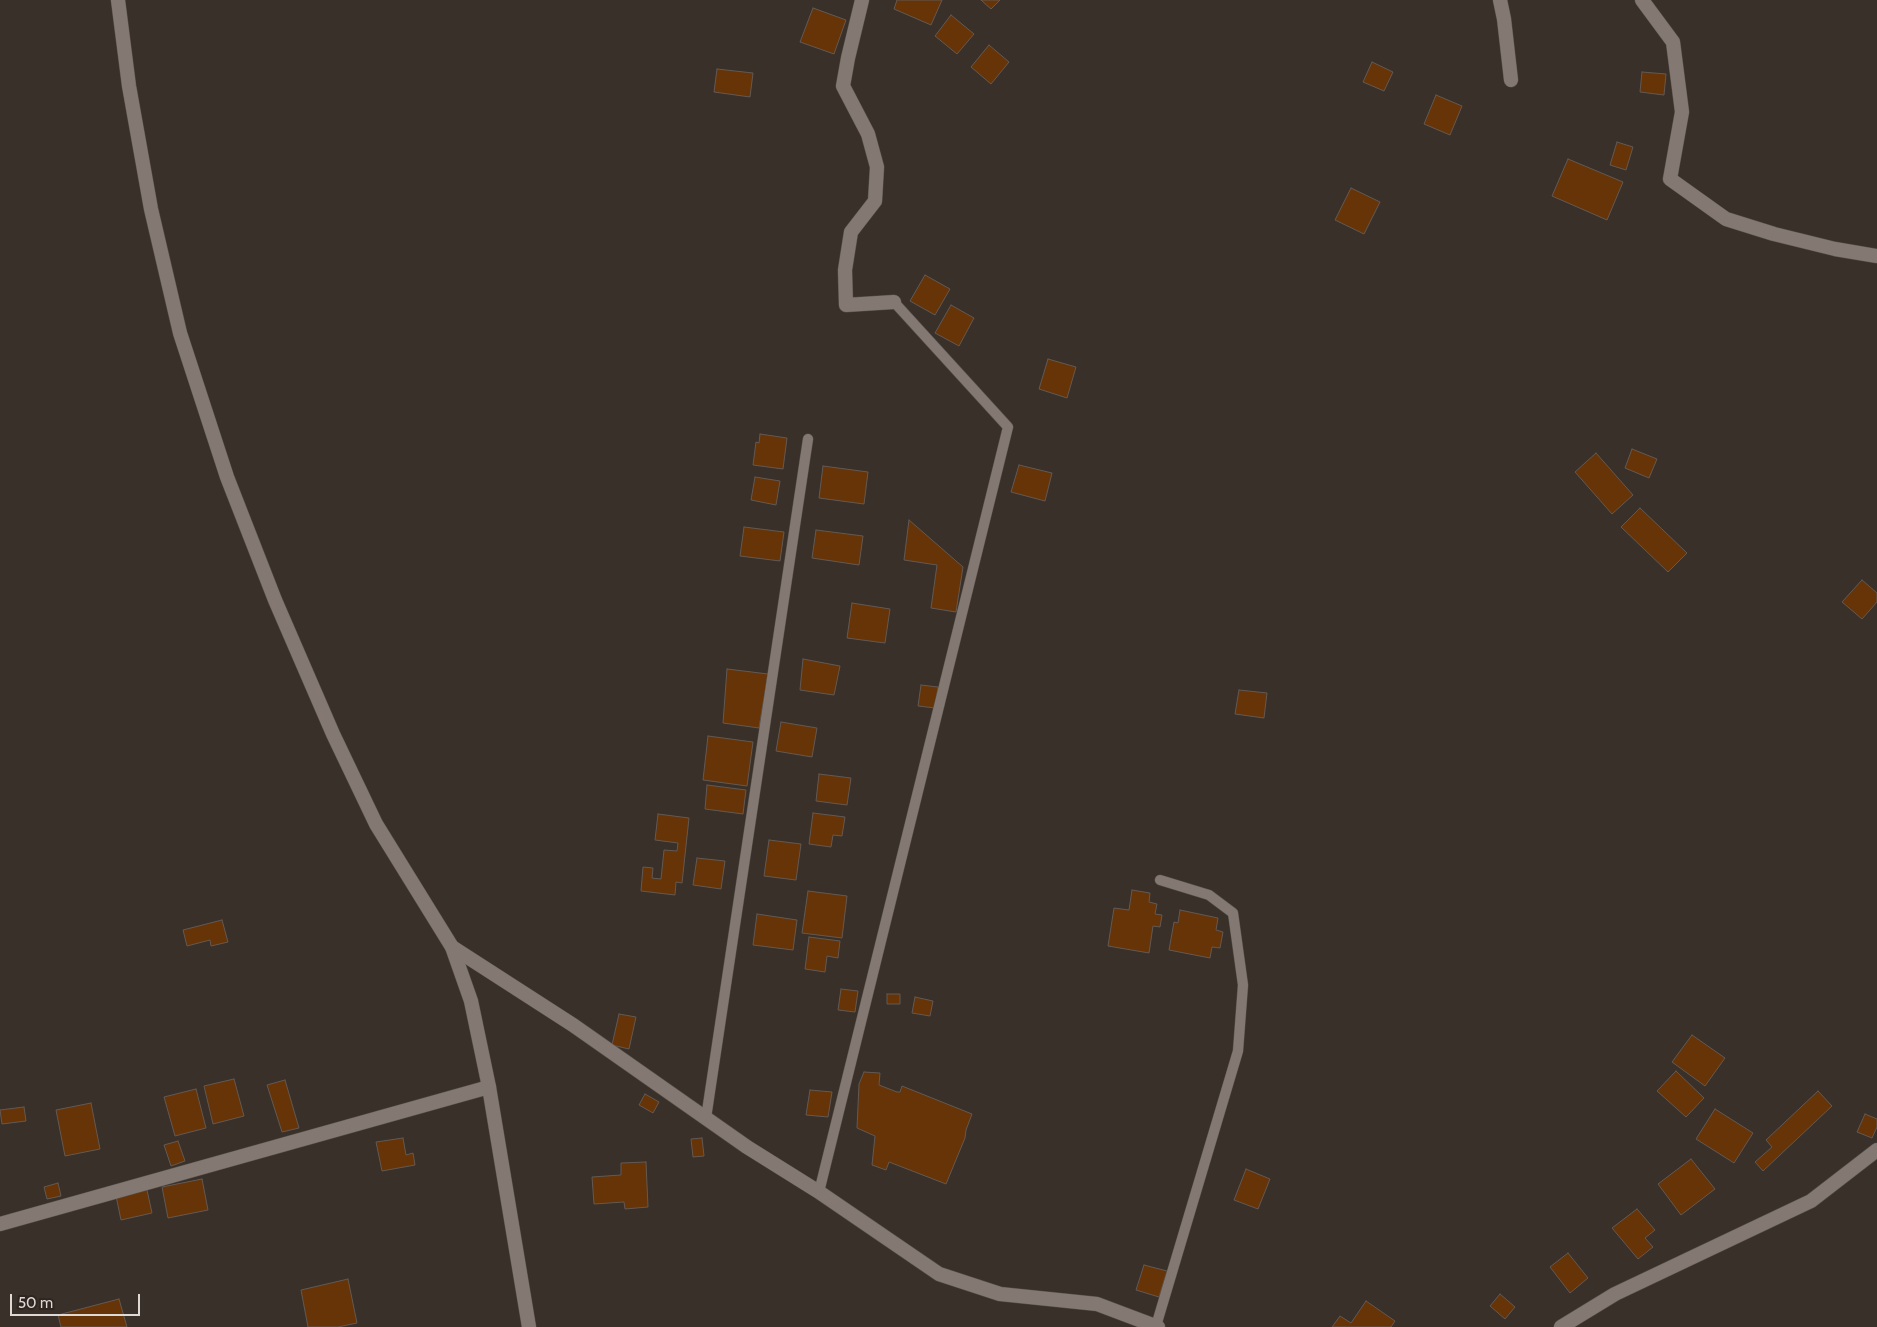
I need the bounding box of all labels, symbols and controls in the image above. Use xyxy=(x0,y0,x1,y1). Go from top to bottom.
scale bar xyxy=(12,1284,142,1316)
text: 50 m xyxy=(18,1294,53,1312)

